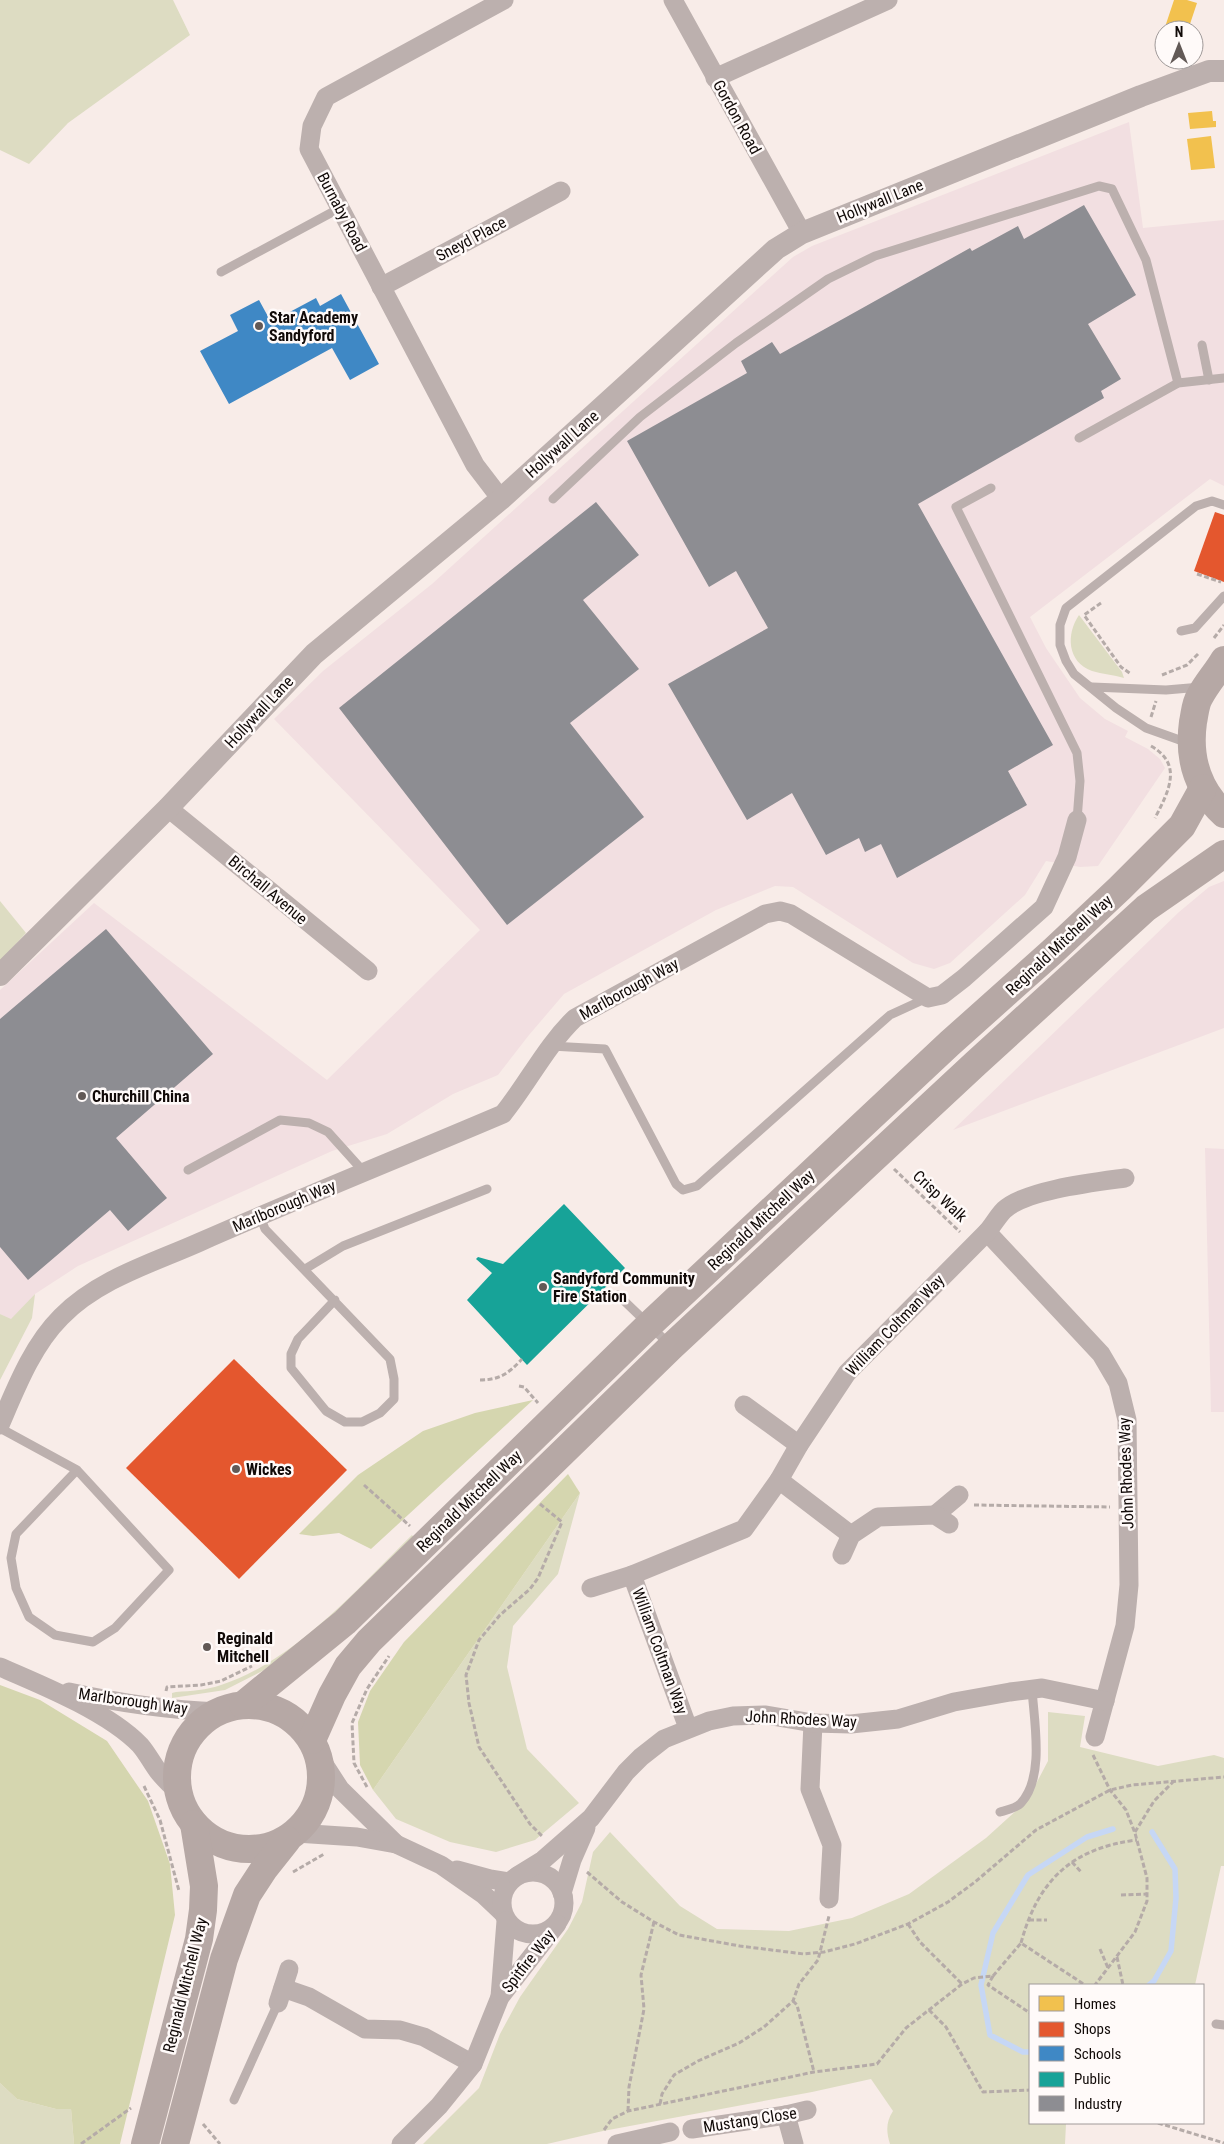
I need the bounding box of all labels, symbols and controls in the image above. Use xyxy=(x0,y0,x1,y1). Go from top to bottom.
north arrow xyxy=(1154,20,1204,70)
text: N xyxy=(1175,24,1183,40)
street label: Gordon Road xyxy=(709,77,765,157)
street label: Burnaby Road xyxy=(313,169,371,255)
street label: Hollywall Lane xyxy=(834,175,926,227)
street label: Sneyd Place xyxy=(433,213,509,265)
place label: Star Academy Sandyford xyxy=(269,308,358,345)
marker: Star Academy Sandyford xyxy=(253,320,265,332)
street label: Hollywall Lane xyxy=(522,406,602,482)
street label: Hollywall Lane xyxy=(221,672,297,752)
street label: Birchall Avenue xyxy=(225,852,311,928)
street label: Reginald Mitchell Way xyxy=(1002,891,1116,999)
street label: Marlborough Way xyxy=(576,954,682,1024)
place label: Churchill China xyxy=(92,1087,190,1106)
marker: Churchill China xyxy=(76,1090,88,1102)
street label: Reginald Mitchell Way xyxy=(704,1166,818,1274)
street label: Crisp Walk xyxy=(909,1166,972,1226)
street label: Marlborough Way xyxy=(230,1176,339,1236)
place label: Sandyford Community Fire Station xyxy=(553,1269,695,1306)
street label: William Coltman Way xyxy=(842,1270,948,1379)
marker: Sandyford Community Fire Station xyxy=(537,1281,549,1293)
street label: John Rhodes Way xyxy=(1115,1417,1137,1529)
street label: Reginald Mitchell Way xyxy=(413,1446,526,1556)
place label: Wickes xyxy=(246,1460,292,1479)
marker: Wickes xyxy=(230,1463,242,1475)
street label: William Coltman Way xyxy=(628,1585,692,1717)
place label: Reginald Mitchell xyxy=(217,1629,273,1666)
marker: Reginald Mitchell xyxy=(201,1641,213,1653)
street label: Marlborough Way xyxy=(77,1684,189,1718)
street label: John Rhodes Way xyxy=(745,1707,858,1731)
street label: Reginald Mitchell Way xyxy=(159,1915,211,2054)
street label: Spitfire Way xyxy=(498,1926,559,1996)
legend xyxy=(1029,1984,1204,2124)
text: Homes xyxy=(1074,1995,1116,2013)
text: Shops xyxy=(1074,2020,1111,2038)
text: Schools xyxy=(1074,2045,1121,2063)
text: Public xyxy=(1074,2070,1111,2088)
text: Industry xyxy=(1074,2095,1122,2113)
street label: Mustang Close xyxy=(702,2103,798,2137)

